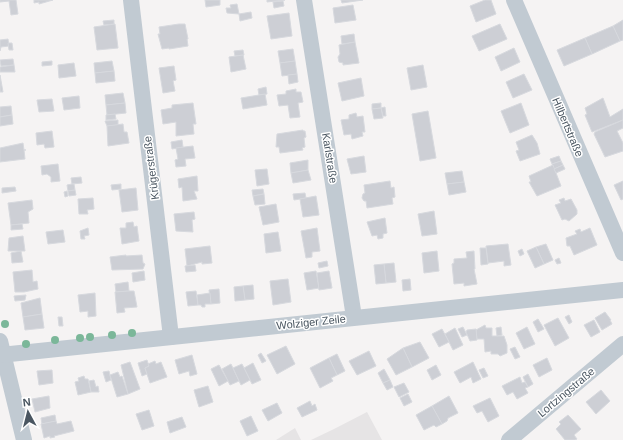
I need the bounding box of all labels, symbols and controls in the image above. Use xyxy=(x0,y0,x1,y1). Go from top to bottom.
street label: Hilbertstraße xyxy=(550,96,586,158)
street label: Karlstraße xyxy=(320,132,340,184)
street label: Krügerstraße xyxy=(141,135,161,201)
street label: Wolziger Zeile xyxy=(276,312,346,332)
street label: Lortzingstraße xyxy=(535,365,597,419)
north arrow xyxy=(8,392,48,432)
text: N xyxy=(22,396,32,409)

